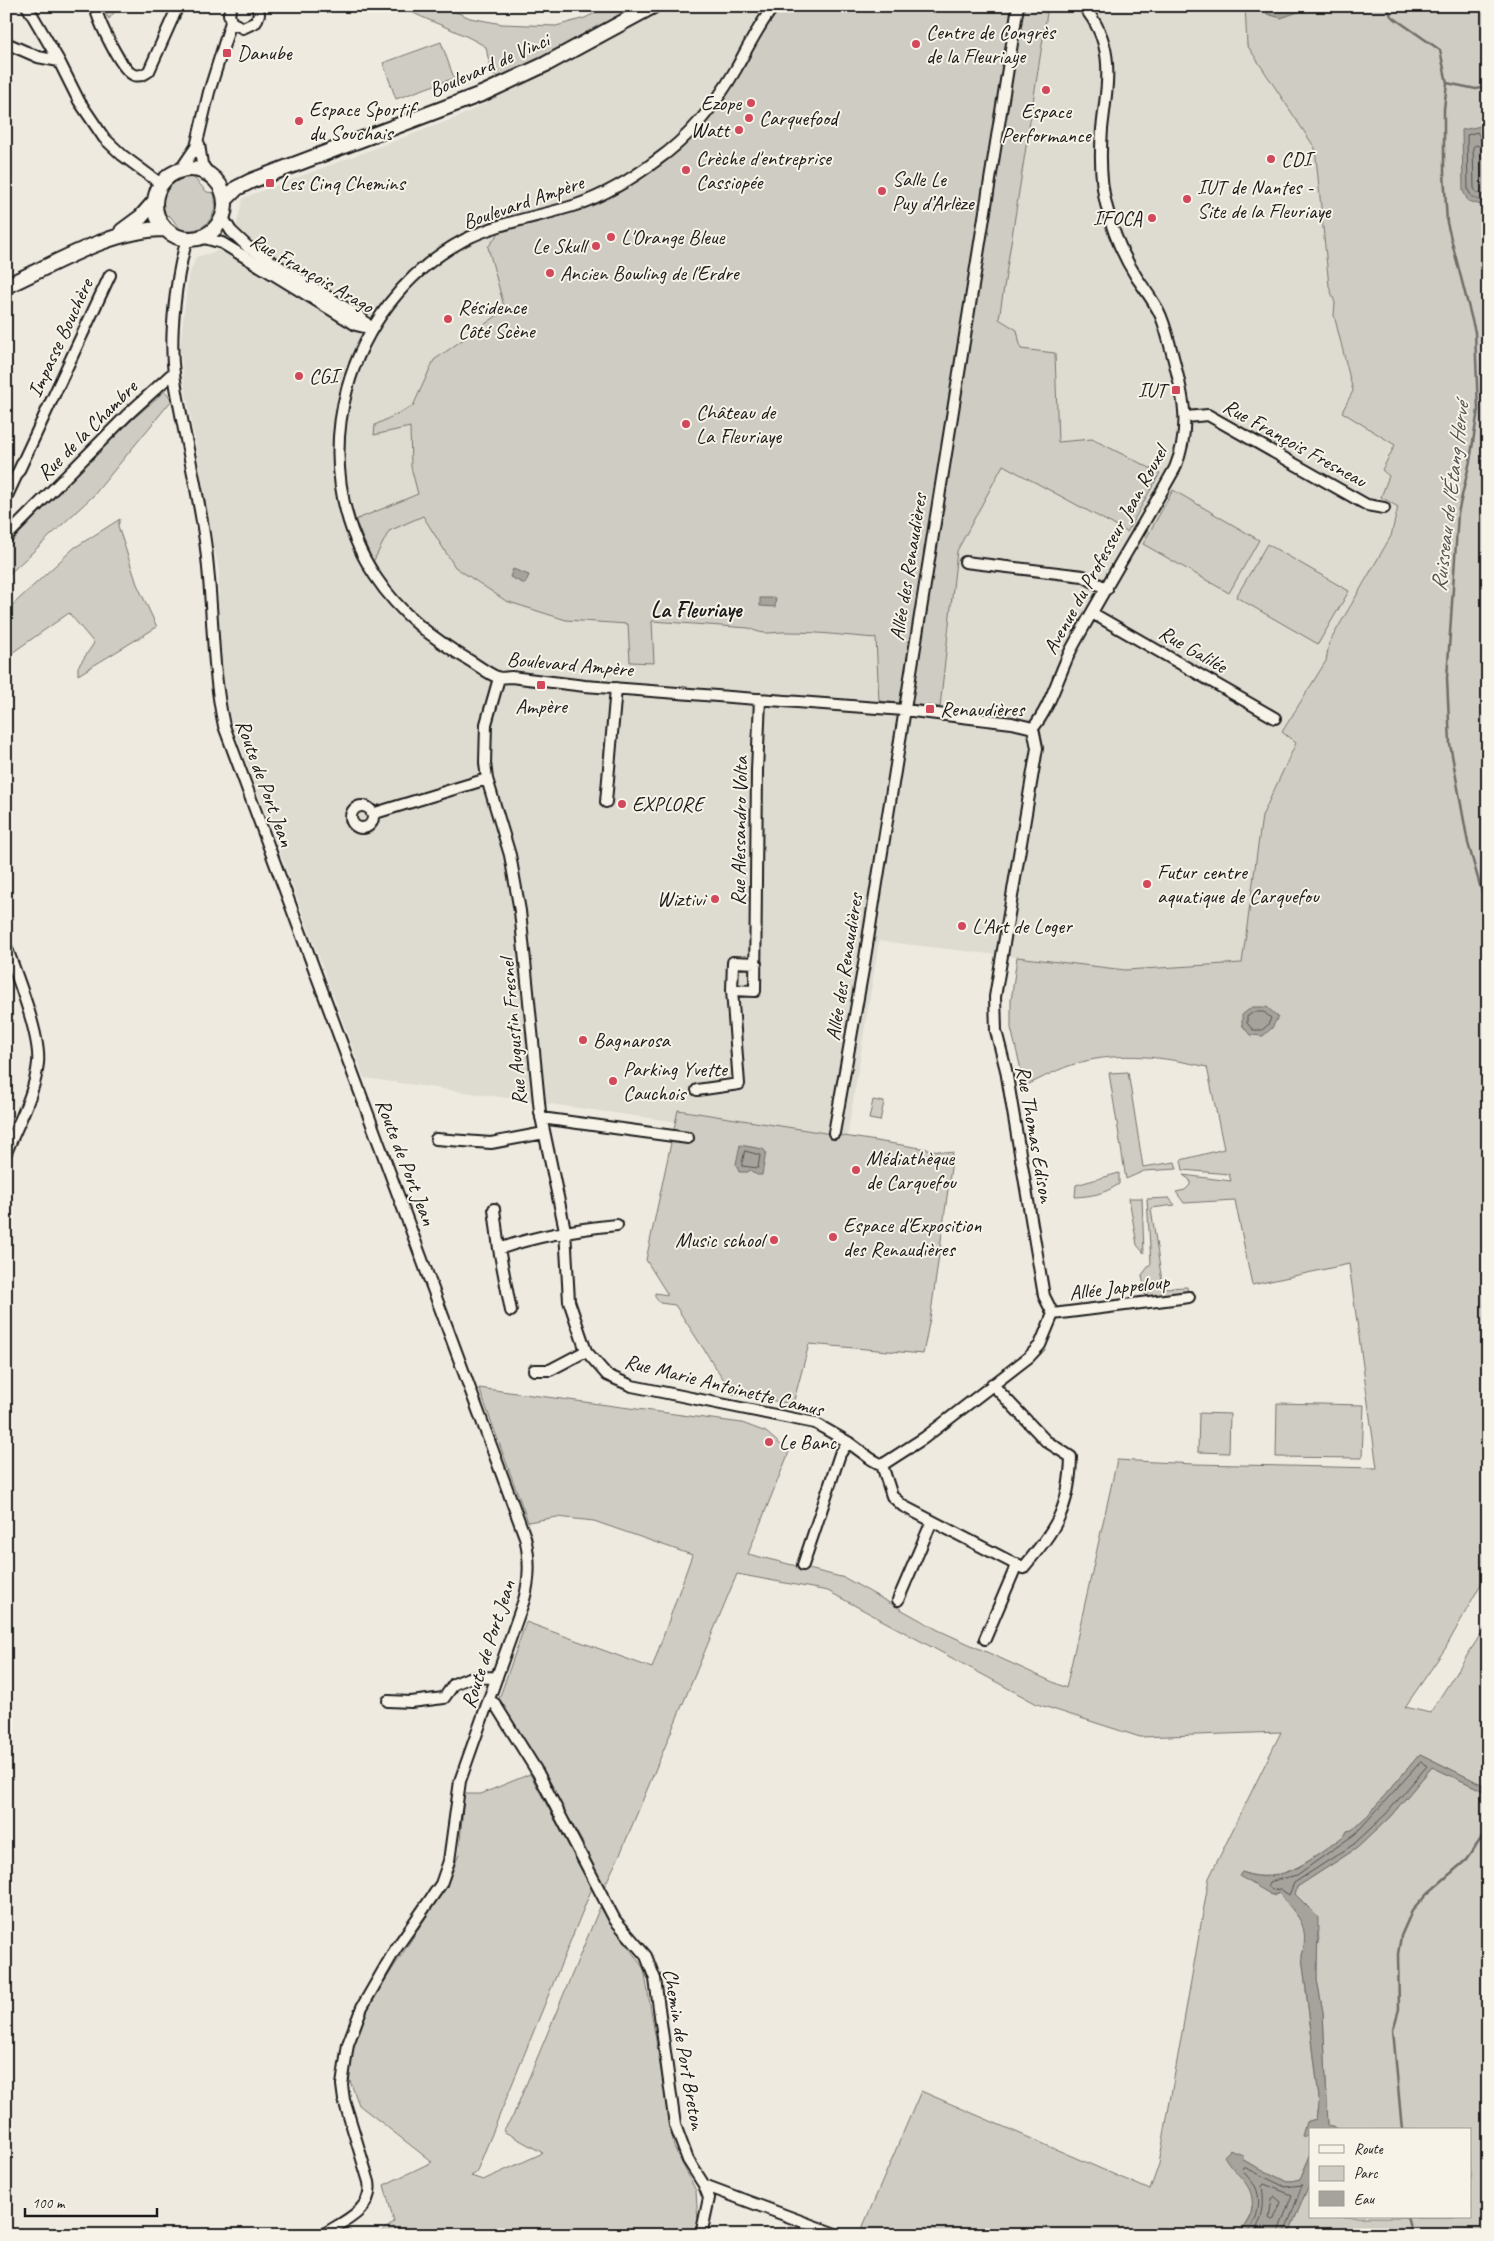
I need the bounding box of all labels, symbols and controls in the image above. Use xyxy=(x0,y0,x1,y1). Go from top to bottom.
place label: Centre de Congrès de la Fleuriaye xyxy=(926,19,1056,69)
street label: Boulevard de Vinci xyxy=(425,26,556,103)
marker: Centre de Congrès de la Fleuriaye xyxy=(910,38,922,50)
place label: Danube xyxy=(237,40,293,66)
marker: Danube xyxy=(221,47,233,59)
marker: Espace Performance xyxy=(1040,84,1052,96)
place label: Ezope xyxy=(701,90,742,116)
place label: Espace Sportif du Souchais xyxy=(309,96,419,146)
marker: Ezope xyxy=(745,97,757,109)
place label: Espace Performance xyxy=(1001,98,1093,148)
place label: Carquefood xyxy=(759,105,841,131)
marker: Carquefood xyxy=(743,112,755,124)
marker: Espace Sportif du Souchais xyxy=(293,115,305,127)
place label: Watt xyxy=(691,117,731,143)
marker: Watt xyxy=(733,124,745,136)
place label: Crèche d'entreprise Cassiopée xyxy=(696,145,833,195)
place label: CDI xyxy=(1281,146,1316,172)
marker: CDI xyxy=(1265,153,1277,165)
marker: Crèche d'entreprise Cassiopée xyxy=(680,164,692,176)
place label: Salle Le Puy d’Arlèze xyxy=(892,166,976,216)
street label: Boulevard Ampère xyxy=(459,168,589,235)
place label: Les Cinq Chemins xyxy=(280,170,406,196)
place label: IUT de Nantes - Site de la Fleuriaye xyxy=(1197,174,1332,224)
marker: Les Cinq Chemins xyxy=(264,177,276,189)
marker: Salle Le Puy d’Arlèze xyxy=(876,185,888,197)
marker: IUT de Nantes - Site de la Fleuriaye xyxy=(1181,193,1193,205)
place label: IFOCA xyxy=(1093,205,1142,231)
marker: IFOCA xyxy=(1146,212,1158,224)
place label: L'Orange Bleue xyxy=(621,224,726,250)
street label: Rue François Arago xyxy=(246,227,380,320)
marker: L'Orange Bleue xyxy=(605,231,617,243)
place label: Le Skull xyxy=(532,233,589,259)
marker: Le Skull xyxy=(590,240,602,252)
place label: Ancien Bowling de l'Erdre xyxy=(560,260,741,286)
marker: Ancien Bowling de l'Erdre xyxy=(544,267,556,279)
street label: Impasse Bouchère xyxy=(21,273,100,401)
place label: Résidence Côté Scène xyxy=(458,294,537,344)
marker: Résidence Côté Scène xyxy=(442,313,454,325)
place label: CGI xyxy=(309,363,342,389)
marker: CGI xyxy=(293,370,305,382)
street label: Rue de la Chambre xyxy=(31,374,143,486)
place label: IUT xyxy=(1138,377,1170,403)
marker: IUT xyxy=(1170,384,1182,396)
street label: Rue François Fresneau xyxy=(1219,393,1372,494)
water label: Ruisseau de l'Étang Hervé xyxy=(1425,394,1476,593)
place label: Château de La Fleuriaye xyxy=(696,399,782,449)
marker: Château de La Fleuriaye xyxy=(680,418,692,430)
street label: Avenue du Professeur Jean Rouxel xyxy=(1037,438,1175,659)
street label: Allée des Renaudières xyxy=(884,490,933,642)
district label: La Fleuriaye xyxy=(651,596,743,624)
street label: Rue Galilée xyxy=(1154,619,1233,680)
street label: Boulevard Ampère xyxy=(506,646,636,683)
marker: Ampère xyxy=(535,679,547,691)
place label: Ampère xyxy=(515,693,569,719)
place label: Renaudières xyxy=(940,696,1026,722)
marker: Renaudières xyxy=(924,703,936,715)
street label: Route de Port Jean xyxy=(230,716,300,851)
street label: Rue Alessandro Volta xyxy=(725,754,753,906)
place label: EXPLORE xyxy=(632,791,706,817)
marker: EXPLORE xyxy=(616,798,628,810)
place label: Futur centre aquatique de Carquefou xyxy=(1157,859,1320,909)
marker: Futur centre aquatique de Carquefou xyxy=(1141,878,1153,890)
place label: Wiztivi xyxy=(657,886,708,912)
street label: Allée des Renaudières xyxy=(820,890,869,1042)
marker: Wiztivi xyxy=(709,893,721,905)
place label: L'Art de Loger xyxy=(972,913,1073,939)
marker: L'Art de Loger xyxy=(956,920,968,932)
street label: Rue Augustin Fresnel xyxy=(493,954,532,1107)
place label: Bagnarosa xyxy=(593,1027,672,1053)
marker: Bagnarosa xyxy=(577,1034,589,1046)
place label: Parking Yvette Cauchois xyxy=(623,1056,729,1106)
street label: Rue Thomas Edison xyxy=(1010,1063,1060,1206)
marker: Parking Yvette Cauchois xyxy=(607,1075,619,1087)
street label: Route de Port Jean xyxy=(370,1095,442,1229)
place label: Médiathèque de Carquefou xyxy=(866,1145,957,1195)
marker: Médiathèque de Carquefou xyxy=(850,1164,862,1176)
place label: Espace d'Exposition des Renaudières xyxy=(843,1212,982,1262)
place label: Music school xyxy=(675,1227,767,1253)
marker: Espace d'Exposition des Renaudières xyxy=(827,1231,839,1243)
marker: Music school xyxy=(768,1234,780,1246)
street label: Allée Jappeloup xyxy=(1067,1268,1172,1306)
street label: Rue Marie Antoinette Camus xyxy=(622,1348,828,1423)
place label: Le Banc xyxy=(779,1429,837,1455)
marker: Le Banc xyxy=(763,1436,775,1448)
street label: Route de Port Jean xyxy=(455,1576,521,1711)
street label: Chemin de Port Breton xyxy=(657,1966,711,2133)
legend xyxy=(1309,2128,1472,2218)
text: Route xyxy=(1354,2140,1384,2159)
text: Parc xyxy=(1354,2164,1378,2183)
scale bar xyxy=(25,2186,158,2218)
text: Eau xyxy=(1354,2190,1375,2209)
text: 100 m xyxy=(32,2194,66,2213)

